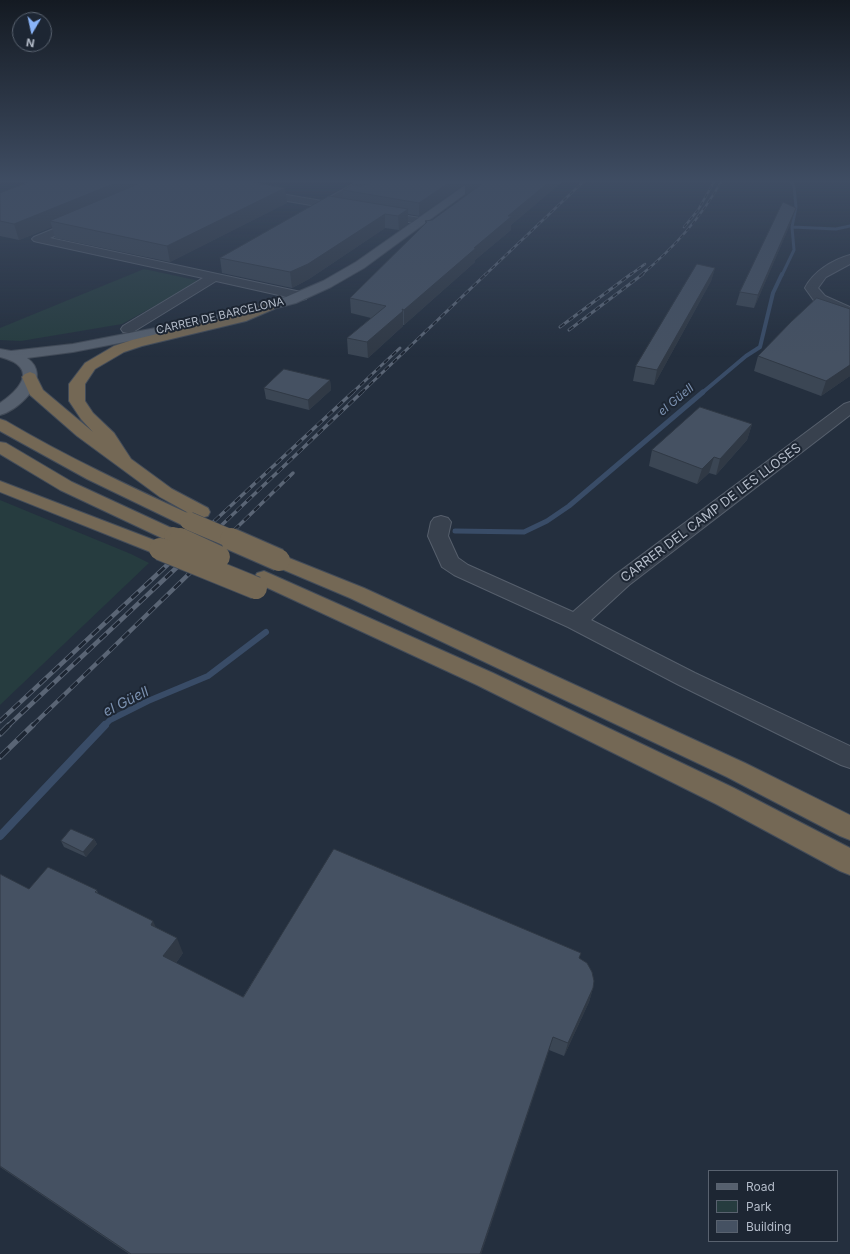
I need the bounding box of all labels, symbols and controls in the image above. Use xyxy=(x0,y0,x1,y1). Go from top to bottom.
north arrow xyxy=(12,12,52,52)
text: N xyxy=(25,35,36,50)
street label: CARRER DE BARCELONA xyxy=(155,295,285,337)
water label: el Güell xyxy=(655,381,697,419)
street label: CARRER DEL CAMP DE LES LLOSES xyxy=(618,440,804,586)
water label: el Güell xyxy=(100,683,152,721)
legend xyxy=(708,1170,838,1242)
text: Road xyxy=(746,1179,775,1194)
text: Park xyxy=(746,1199,772,1214)
text: Building xyxy=(746,1219,791,1234)

